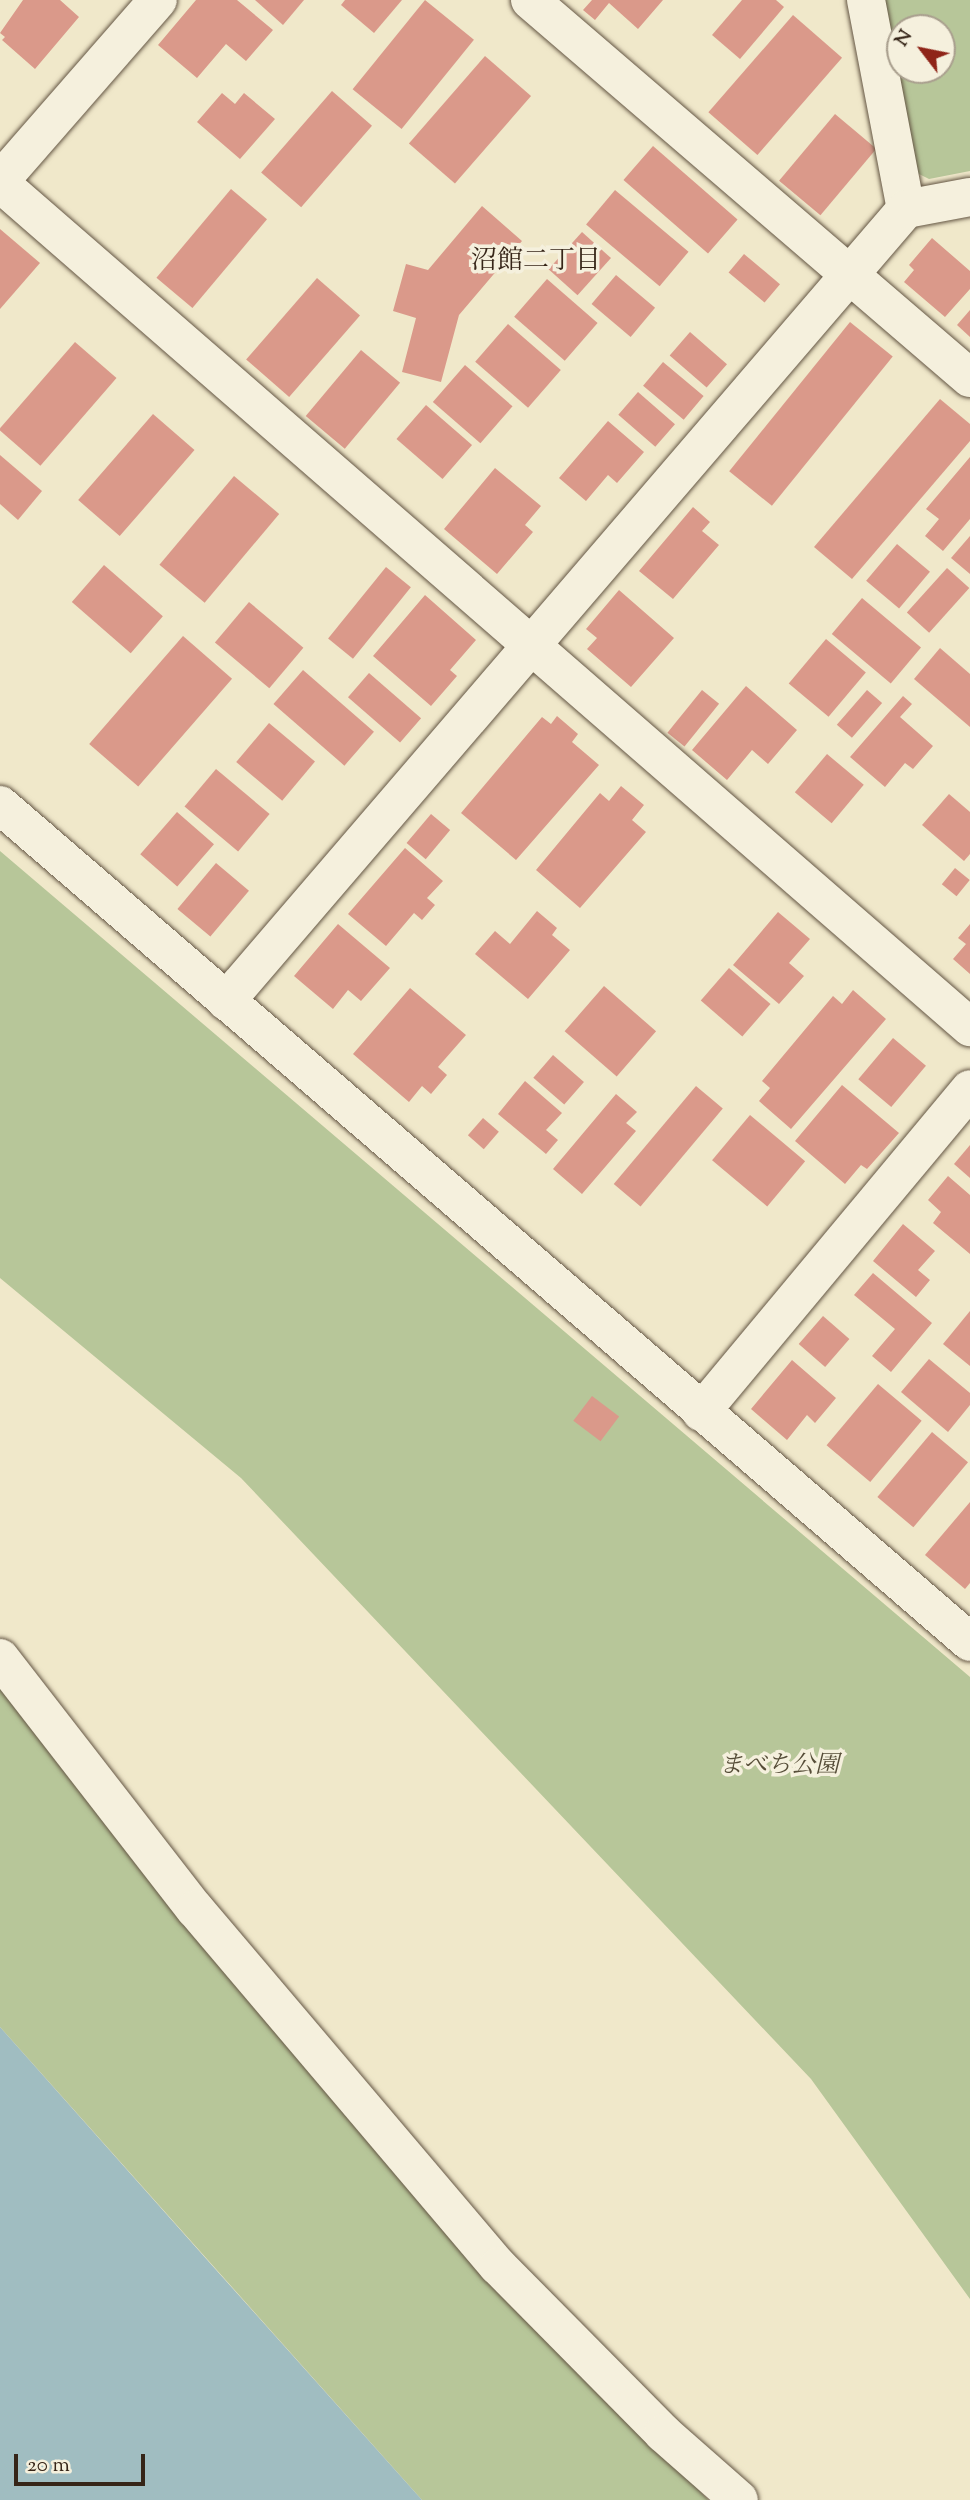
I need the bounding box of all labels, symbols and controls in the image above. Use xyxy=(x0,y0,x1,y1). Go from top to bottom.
north arrow xyxy=(886,14,956,84)
text: N xyxy=(889,25,920,52)
district label: 沼館二丁目 xyxy=(471,246,601,278)
park label: まべち公園 xyxy=(719,1753,839,1781)
scale bar xyxy=(18,2440,149,2484)
text: 20 m xyxy=(27,2451,70,2481)

